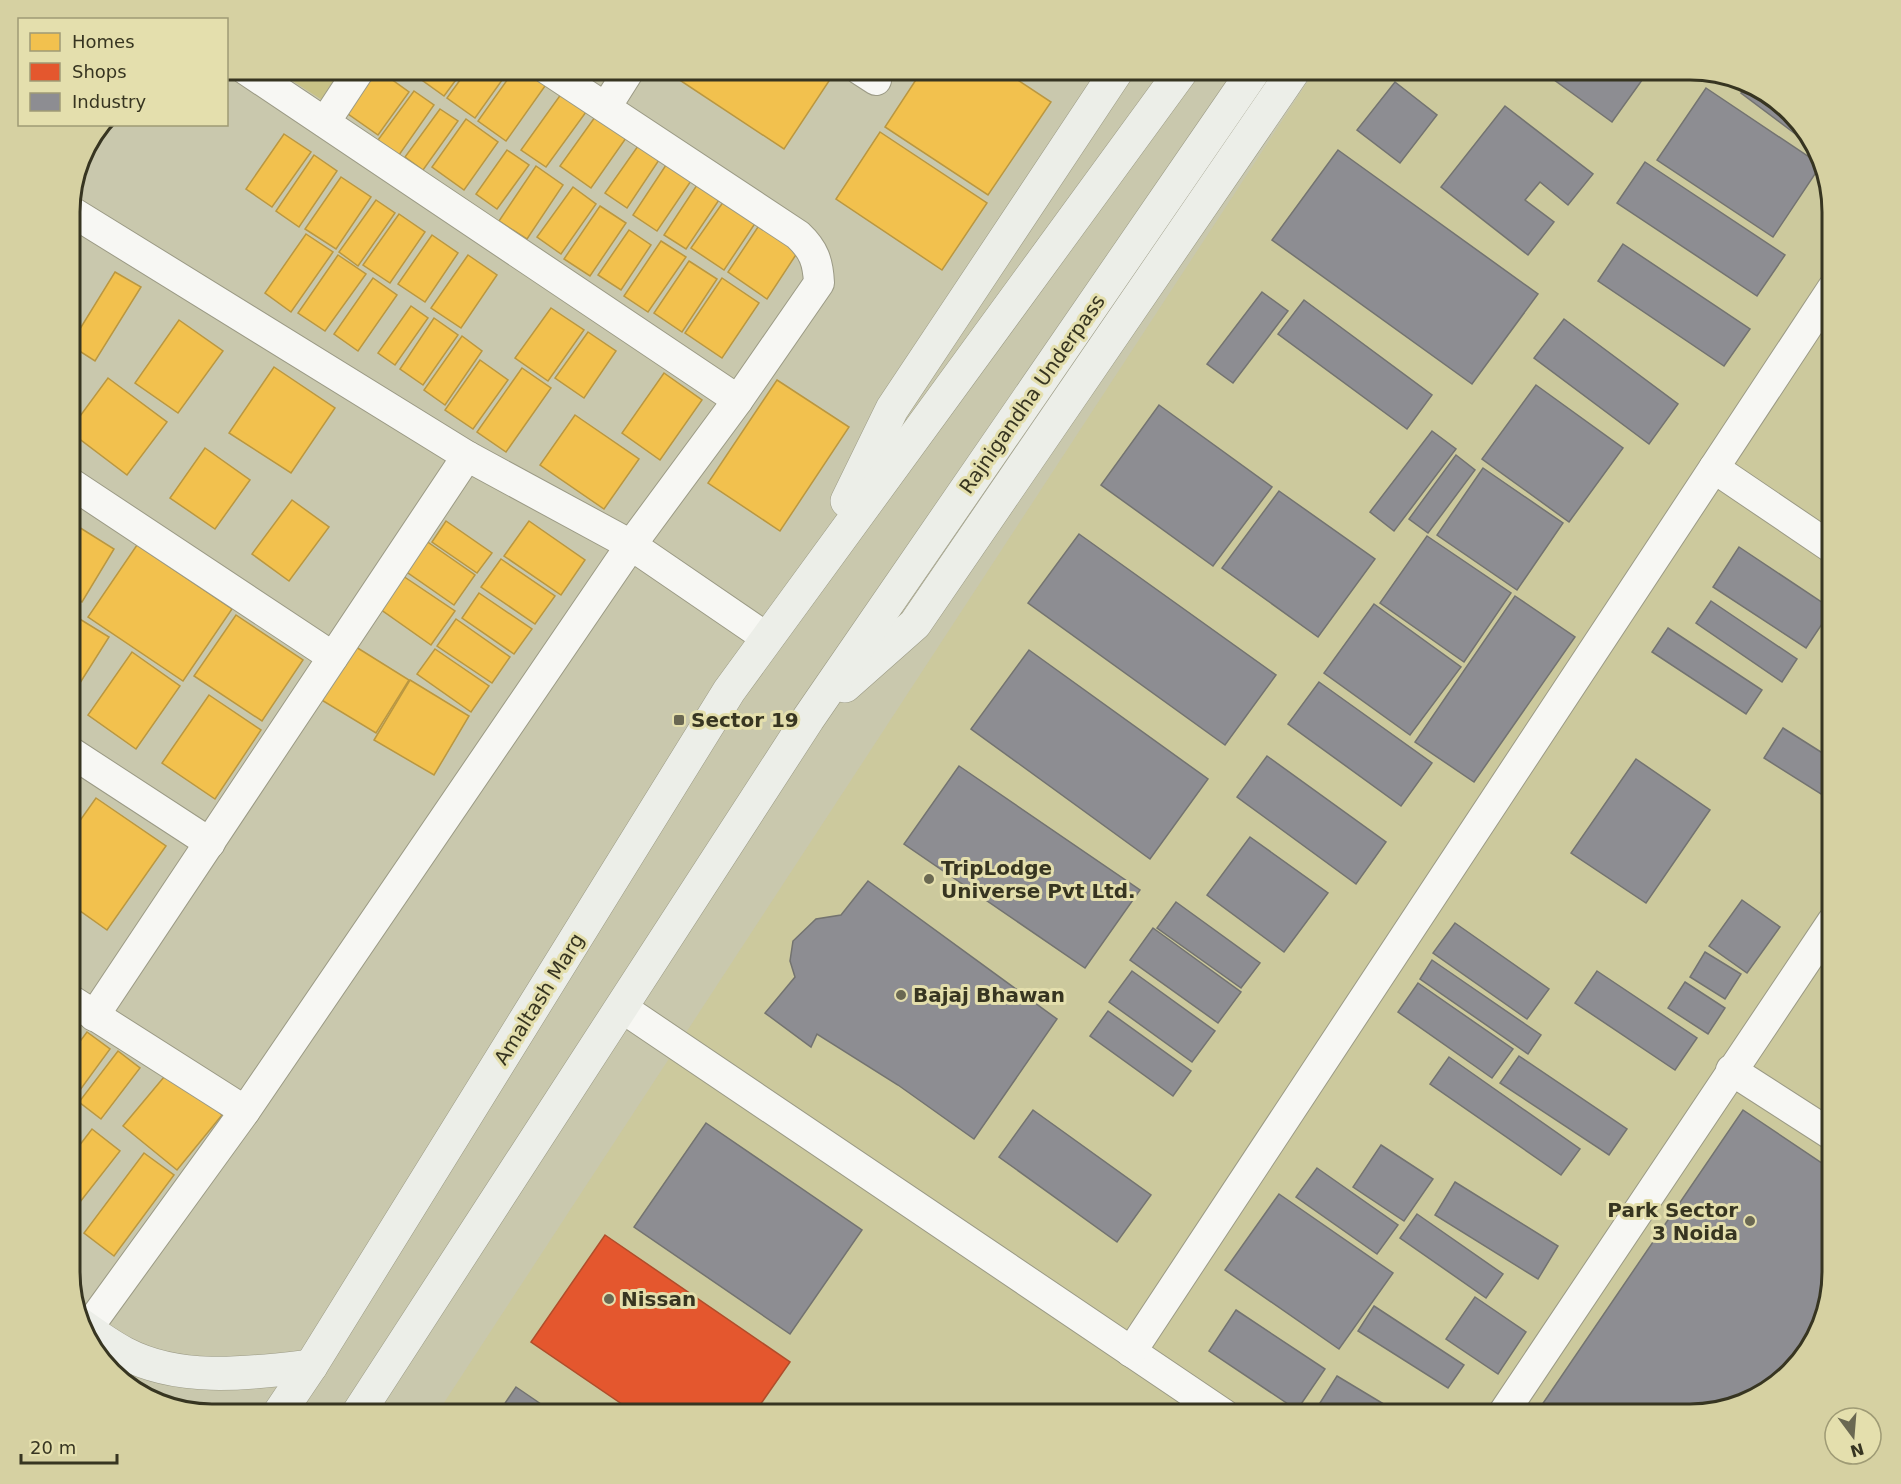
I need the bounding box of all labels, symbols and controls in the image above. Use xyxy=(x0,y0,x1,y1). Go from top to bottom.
legend xyxy=(18,18,228,126)
text: Homes xyxy=(72,31,135,52)
text: Shops xyxy=(72,61,127,82)
text: Industry xyxy=(72,91,146,112)
street label: Rajnigandha Underpass xyxy=(954,290,1110,498)
place label: Sector 19 xyxy=(691,708,799,732)
marker: Sector 19 xyxy=(672,713,686,727)
place label: TripLodge Universe Pvt Ltd. xyxy=(941,856,1136,903)
marker: TripLodge Universe Pvt Ltd. xyxy=(922,872,936,886)
street label: Amaltash Marg xyxy=(489,929,589,1069)
place label: Bajaj Bhawan xyxy=(913,983,1065,1007)
marker: Bajaj Bhawan xyxy=(894,988,908,1002)
place label: Park Sector 3 Noida xyxy=(1607,1198,1738,1245)
marker: Park Sector 3 Noida xyxy=(1743,1214,1757,1228)
place label: Nissan xyxy=(621,1287,696,1311)
marker: Nissan xyxy=(602,1292,616,1306)
north arrow xyxy=(1823,1406,1883,1466)
scale bar xyxy=(21,1427,117,1465)
text: 20 m xyxy=(30,1437,76,1458)
text: N xyxy=(1848,1439,1866,1461)

